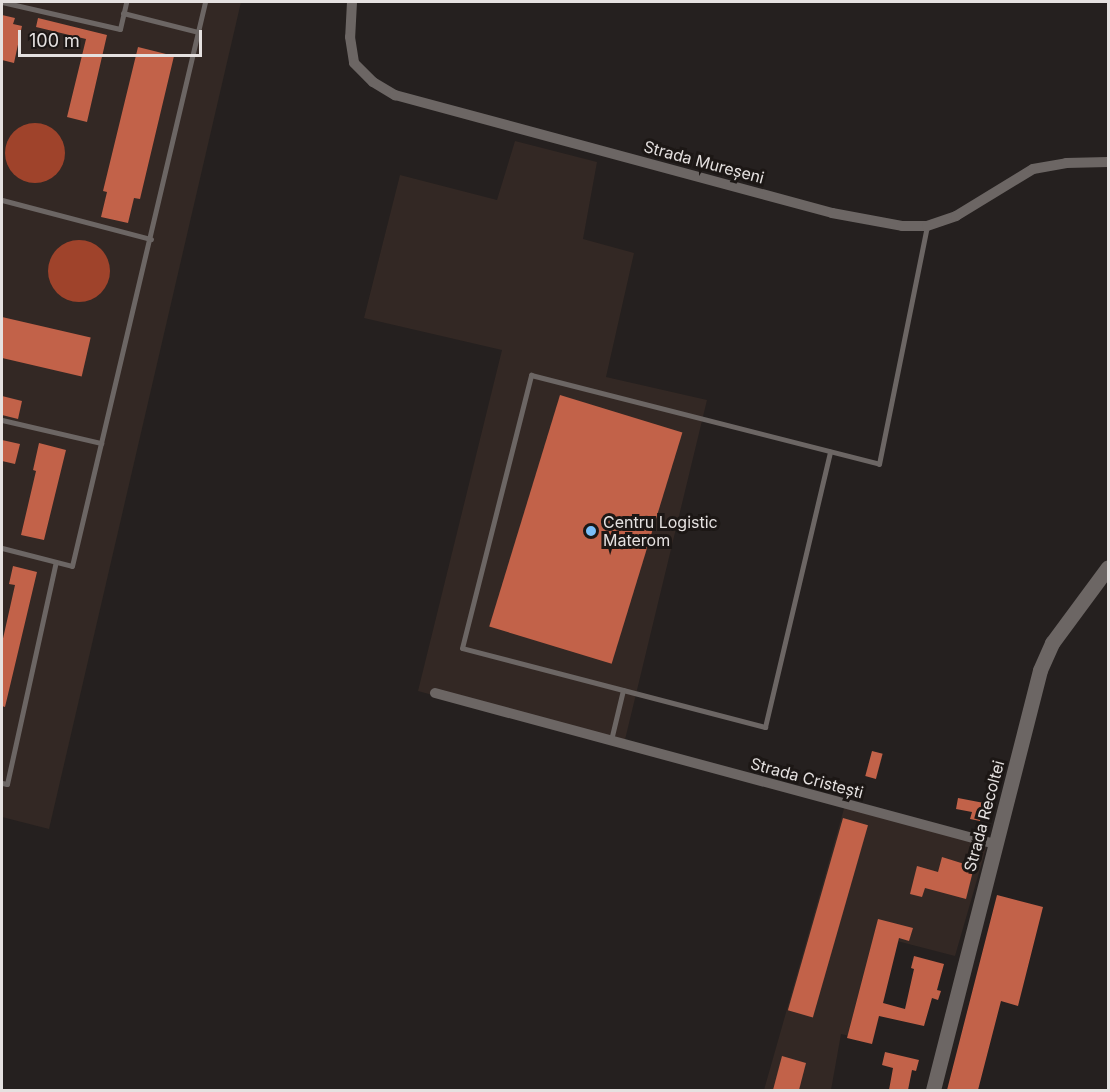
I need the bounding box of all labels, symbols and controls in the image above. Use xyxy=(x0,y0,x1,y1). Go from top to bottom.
scale bar xyxy=(21,18,206,56)
text: 100 m xyxy=(29,30,80,51)
street label: Strada Mureșeni xyxy=(642,137,766,187)
place label: Centru Logistic Materom xyxy=(603,512,718,550)
marker: Centru Logistic Materom xyxy=(584,524,598,538)
street label: Strada Cristești xyxy=(748,754,866,802)
street label: Strada Recoltei xyxy=(960,758,1008,874)

